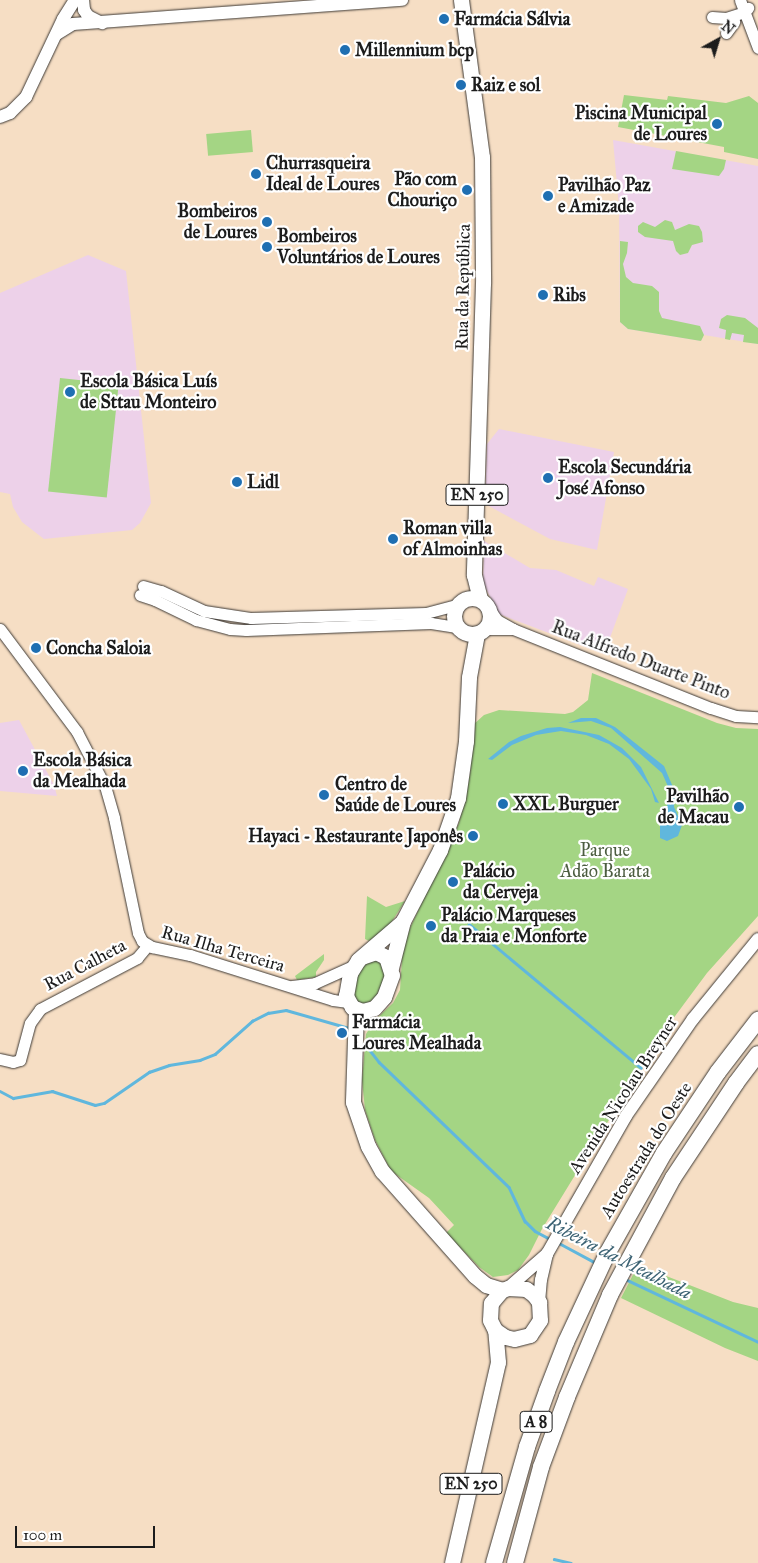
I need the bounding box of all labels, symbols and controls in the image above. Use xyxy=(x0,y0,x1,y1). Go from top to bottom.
place label: Farmácia Sálvia xyxy=(454,8,570,30)
marker: Farmácia Sálvia xyxy=(438,13,450,25)
north arrow xyxy=(693,15,743,65)
text: N xyxy=(718,18,738,38)
place label: Millennium bcp xyxy=(355,39,474,61)
marker: Millennium bcp xyxy=(339,44,351,56)
place label: Raiz e sol xyxy=(471,74,540,96)
marker: Raiz e sol xyxy=(455,79,467,91)
place label: Piscina Municipal de Loures xyxy=(575,103,707,146)
marker: Piscina Municipal de Loures xyxy=(711,118,723,130)
place label: Churrasqueira Ideal de Loures xyxy=(266,153,379,195)
marker: Churrasqueira Ideal de Loures xyxy=(250,168,262,180)
place label: Pão com Chouriço xyxy=(388,169,457,212)
place label: Pavilhão Paz e Amizade xyxy=(558,175,651,218)
marker: Pão com Chouriço xyxy=(461,184,473,196)
marker: Pavilhão Paz e Amizade xyxy=(542,190,554,202)
place label: Bombeiros de Loures xyxy=(177,201,257,243)
marker: Bombeiros de Loures xyxy=(261,216,273,228)
street label: Rua da República xyxy=(451,224,475,350)
place label: Bombeiros Voluntários de Loures xyxy=(277,226,440,268)
marker: Bombeiros Voluntários de Loures xyxy=(261,241,273,253)
place label: Ribs xyxy=(553,284,586,306)
marker: Ribs xyxy=(537,289,549,301)
place label: Escola Básica Luís de Sttau Monteiro xyxy=(80,371,217,414)
marker: Escola Básica Luís de Sttau Monteiro xyxy=(64,386,76,398)
place label: Escola Secundária José Afonso xyxy=(558,457,691,499)
place label: Lidl xyxy=(247,471,279,493)
marker: Escola Secundária José Afonso xyxy=(542,472,554,484)
marker: Lidl xyxy=(231,476,243,488)
road number: EN 250 xyxy=(444,482,510,508)
place label: Roman villa of Almoinhas xyxy=(403,518,502,560)
marker: Roman villa of Almoinhas xyxy=(387,533,399,545)
street label: Rua Alfredo Duarte Pinto xyxy=(549,616,733,704)
place label: Concha Saloia xyxy=(46,637,151,659)
marker: Concha Saloia xyxy=(30,642,42,654)
place label: Escola Básica da Mealhada xyxy=(33,750,132,792)
marker: Escola Básica da Mealhada xyxy=(17,765,29,777)
place label: Centro de Saúde de Loures xyxy=(335,774,456,816)
place label: Pavilhão de Macau xyxy=(658,786,729,829)
marker: Centro de Saúde de Loures xyxy=(317,788,331,802)
place label: XXL Burguer xyxy=(513,793,619,815)
marker: XXL Burguer xyxy=(497,798,509,810)
marker: Pavilhão de Macau xyxy=(733,801,745,813)
place label: Hayaci - Restaurante Japonês xyxy=(248,825,463,847)
marker: Hayaci - Restaurante Japonês xyxy=(467,830,479,842)
park label: Parque Adão Barata xyxy=(560,840,650,882)
place label: Palácio da Cerveja xyxy=(463,861,538,904)
marker: Palácio da Cerveja xyxy=(447,876,459,888)
place label: Palácio Marqueses da Praia e Monforte xyxy=(441,905,587,948)
marker: Palácio Marqueses da Praia e Monforte xyxy=(425,920,437,932)
street label: Rua Ilha Terceira xyxy=(159,921,287,977)
street label: Rua Calheta xyxy=(40,934,130,996)
place label: Farmácia Loures Mealhada xyxy=(352,1012,481,1054)
street label: Avenida Nicolau Breyner xyxy=(564,1012,682,1178)
marker: Farmácia Loures Mealhada xyxy=(336,1027,348,1039)
street label: Autoestrada do Oeste xyxy=(595,1078,697,1222)
water label: Ribeira da Mealhada xyxy=(543,1212,695,1304)
road number: A 8 xyxy=(518,1408,554,1435)
road number: EN 250 xyxy=(438,1470,504,1498)
scale bar xyxy=(18,1516,158,1548)
text: 100 m xyxy=(23,1526,62,1544)

